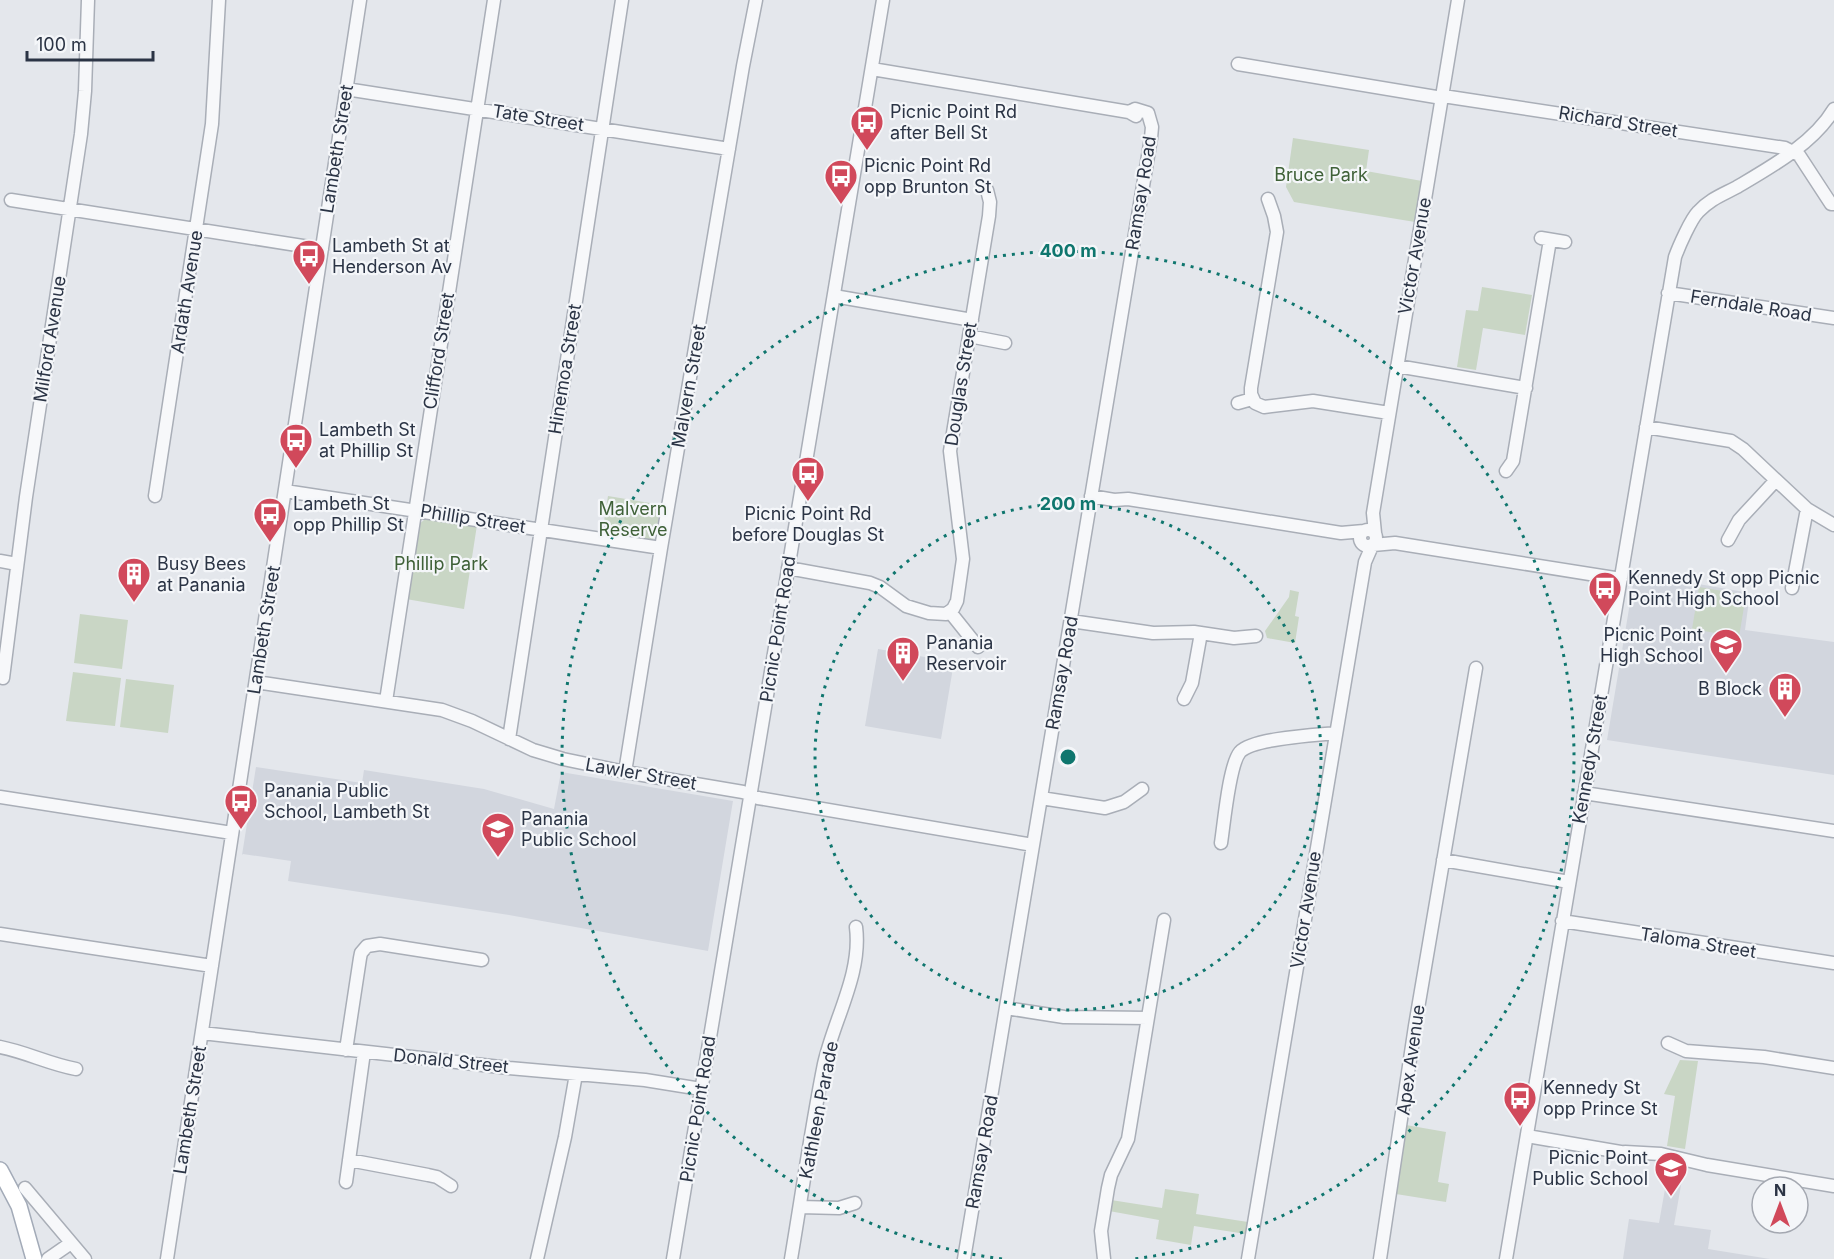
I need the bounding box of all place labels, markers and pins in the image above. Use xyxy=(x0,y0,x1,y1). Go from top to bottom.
place label: Picnic Point Rd after Bell St xyxy=(890,101,1017,143)
bus stop icon: Picnic Point Rd after Bell St xyxy=(849,104,885,151)
place label: Picnic Point Rd opp Brunton St xyxy=(864,155,991,197)
bus stop icon: Picnic Point Rd opp Brunton St xyxy=(823,158,859,205)
place label: Lambeth St at Henderson Av xyxy=(332,235,452,277)
bus stop icon: Lambeth St at Henderson Av xyxy=(291,238,327,285)
place label: Lambeth St at Phillip St xyxy=(319,419,416,461)
bus stop icon: Lambeth St at Phillip St xyxy=(278,422,314,469)
bus stop icon: Picnic Point Rd before Douglas St xyxy=(790,455,826,502)
place label: Lambeth St opp Phillip St xyxy=(293,493,404,535)
bus stop icon: Lambeth St opp Phillip St xyxy=(252,496,288,543)
place label: Picnic Point Rd before Douglas St xyxy=(732,503,884,545)
place label: Busy Bees at Panania xyxy=(157,553,246,595)
building icon: Busy Bees at Panania xyxy=(116,556,152,603)
place label: Kennedy St opp Picnic Point High School xyxy=(1628,567,1820,609)
bus stop icon: Kennedy St opp Picnic Point High School xyxy=(1587,570,1623,617)
place label: Picnic Point High School xyxy=(1600,624,1703,666)
school or university icon: Picnic Point High School xyxy=(1708,627,1744,674)
place label: Panania Reservoir xyxy=(926,632,1007,674)
building icon: Panania Reservoir xyxy=(885,635,921,682)
building icon: B Block xyxy=(1767,671,1803,718)
place label: B Block xyxy=(1698,678,1762,699)
centre of rings xyxy=(1058,747,1078,767)
place label: Panania Public School, Lambeth St xyxy=(264,780,429,822)
bus stop icon: Panania Public School, Lambeth St xyxy=(223,783,259,830)
place label: Panania Public School xyxy=(521,808,637,850)
school or university icon: Panania Public School xyxy=(480,811,516,858)
place label: Kennedy St opp Prince St xyxy=(1543,1077,1658,1119)
bus stop icon: Kennedy St opp Prince St xyxy=(1502,1080,1538,1127)
place label: Picnic Point Public School xyxy=(1532,1147,1648,1189)
school or university icon: Picnic Point Public School xyxy=(1653,1150,1689,1197)

